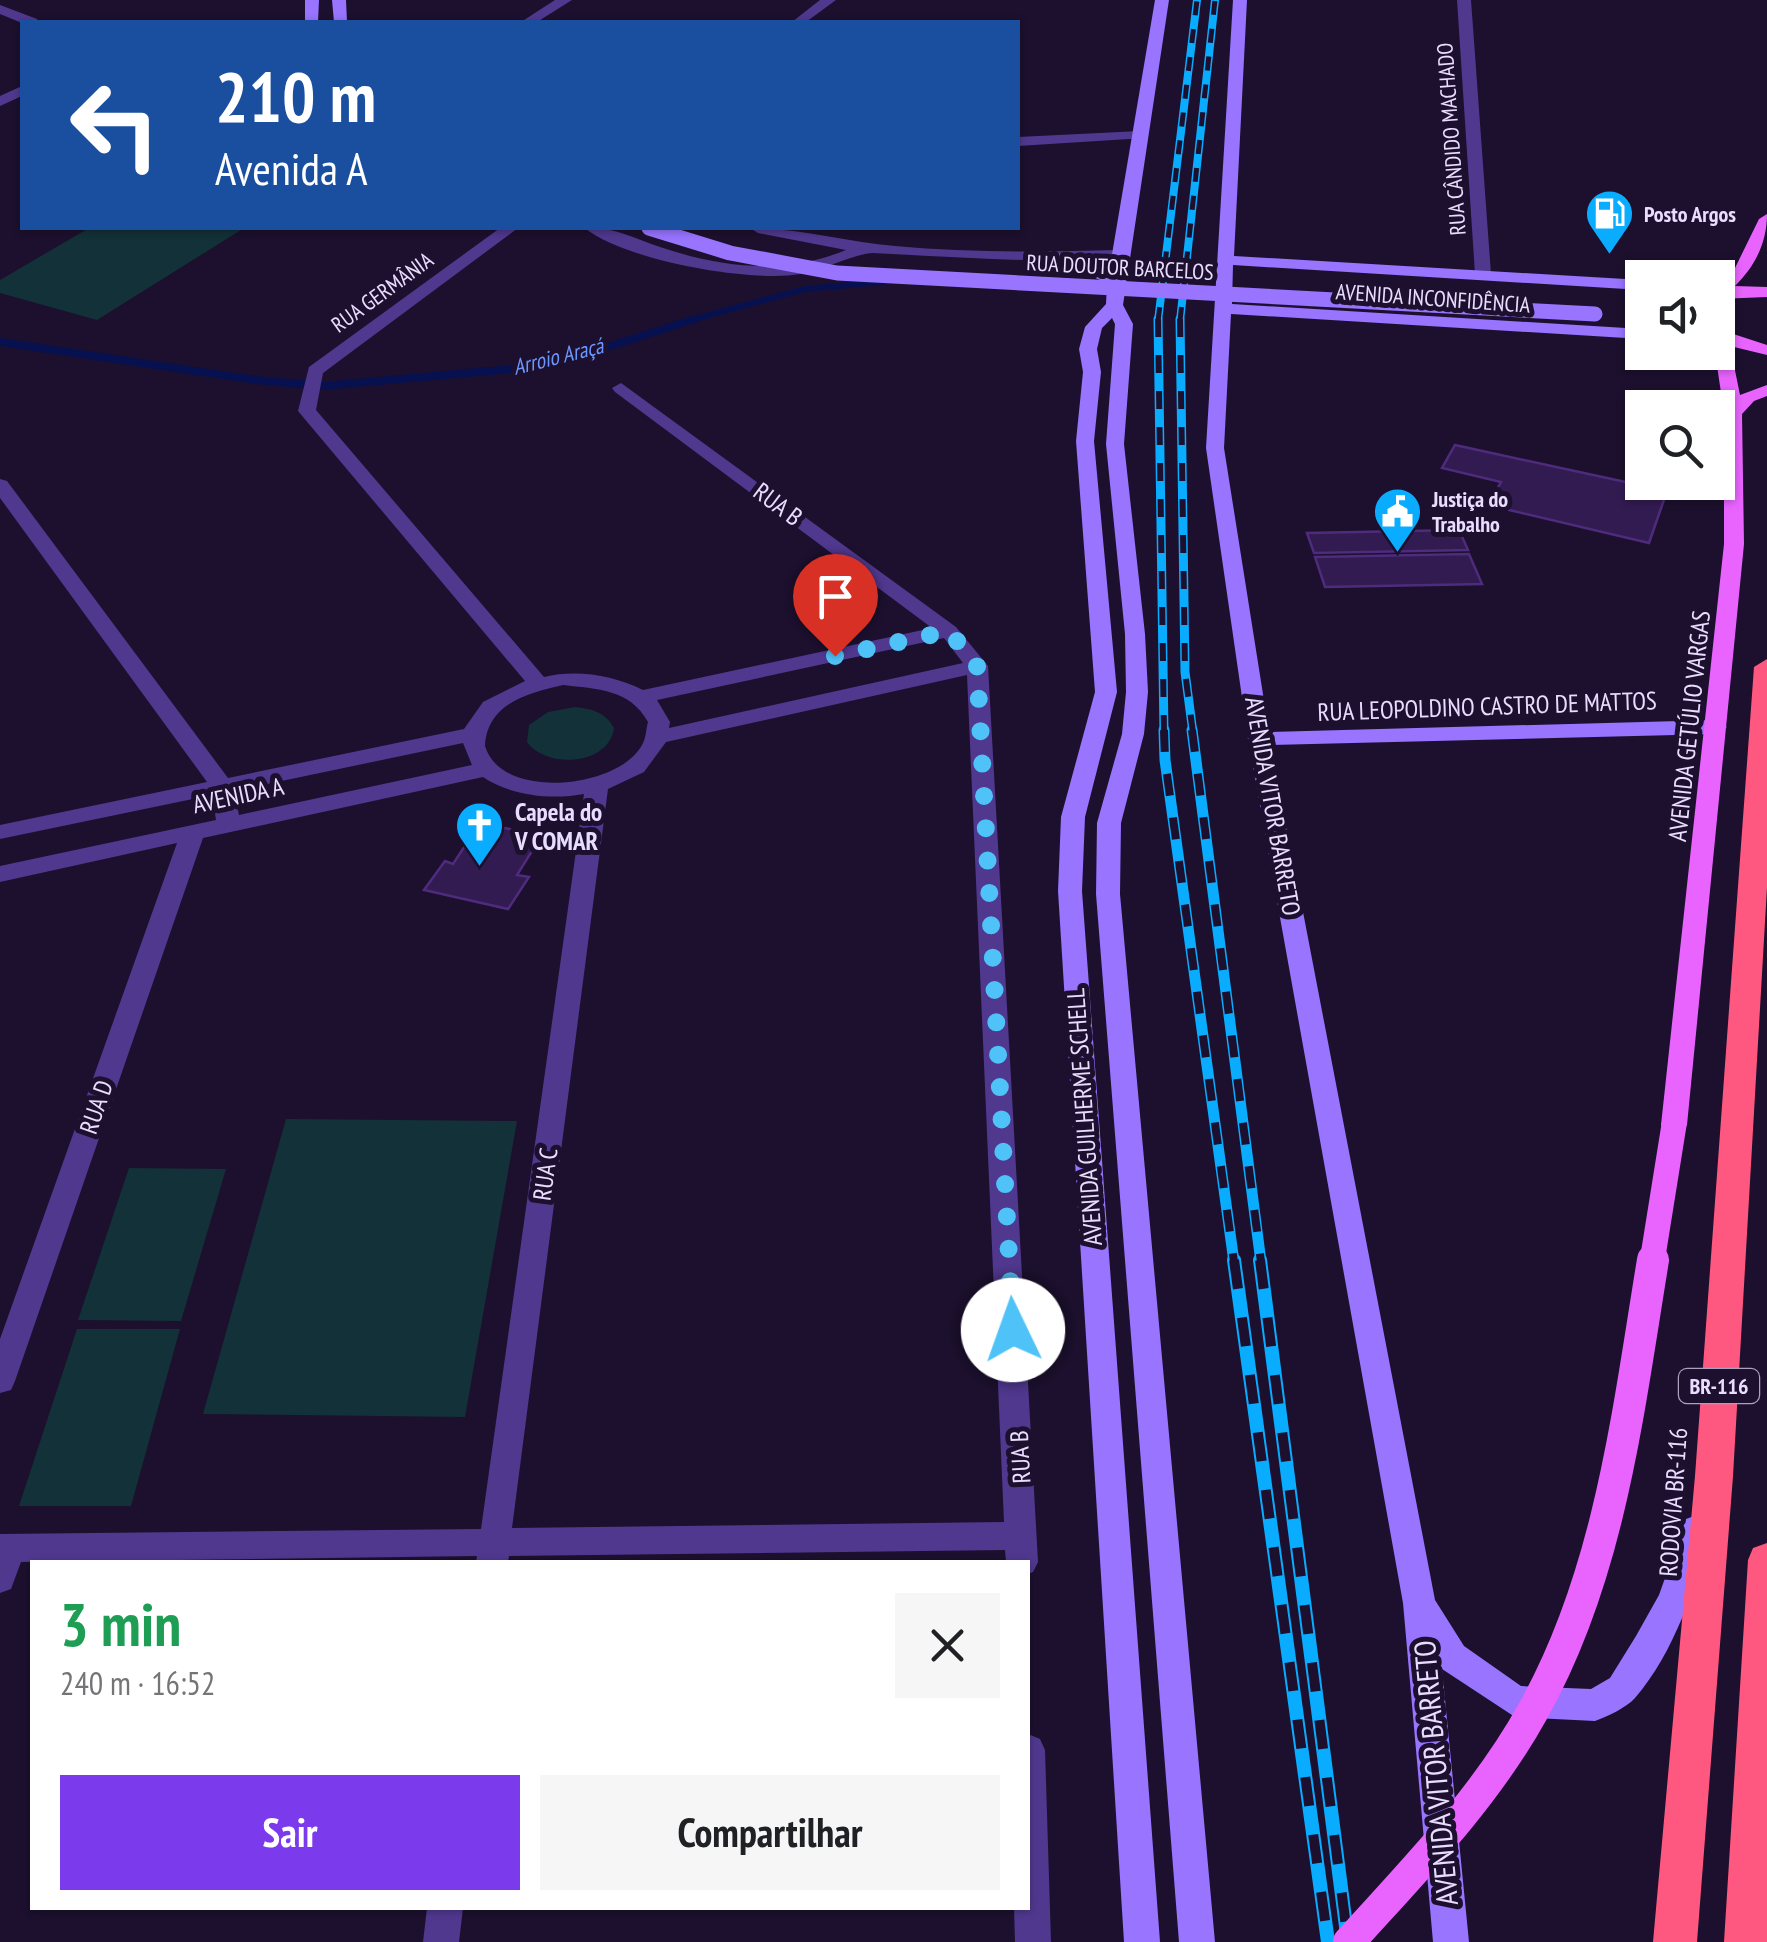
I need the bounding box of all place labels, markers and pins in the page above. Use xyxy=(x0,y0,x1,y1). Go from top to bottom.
fuel station icon: Posto Argos xyxy=(1583,188,1635,256)
place label: Posto Argos xyxy=(1644,200,1736,228)
place label: Justiça do Trabalho xyxy=(1431,485,1508,538)
public building icon: Justiça do Trabalho xyxy=(1371,486,1423,554)
pin xyxy=(793,554,878,657)
place label: Capela do V COMAR xyxy=(514,796,602,857)
church icon: Capela do V COMAR xyxy=(454,800,506,868)

